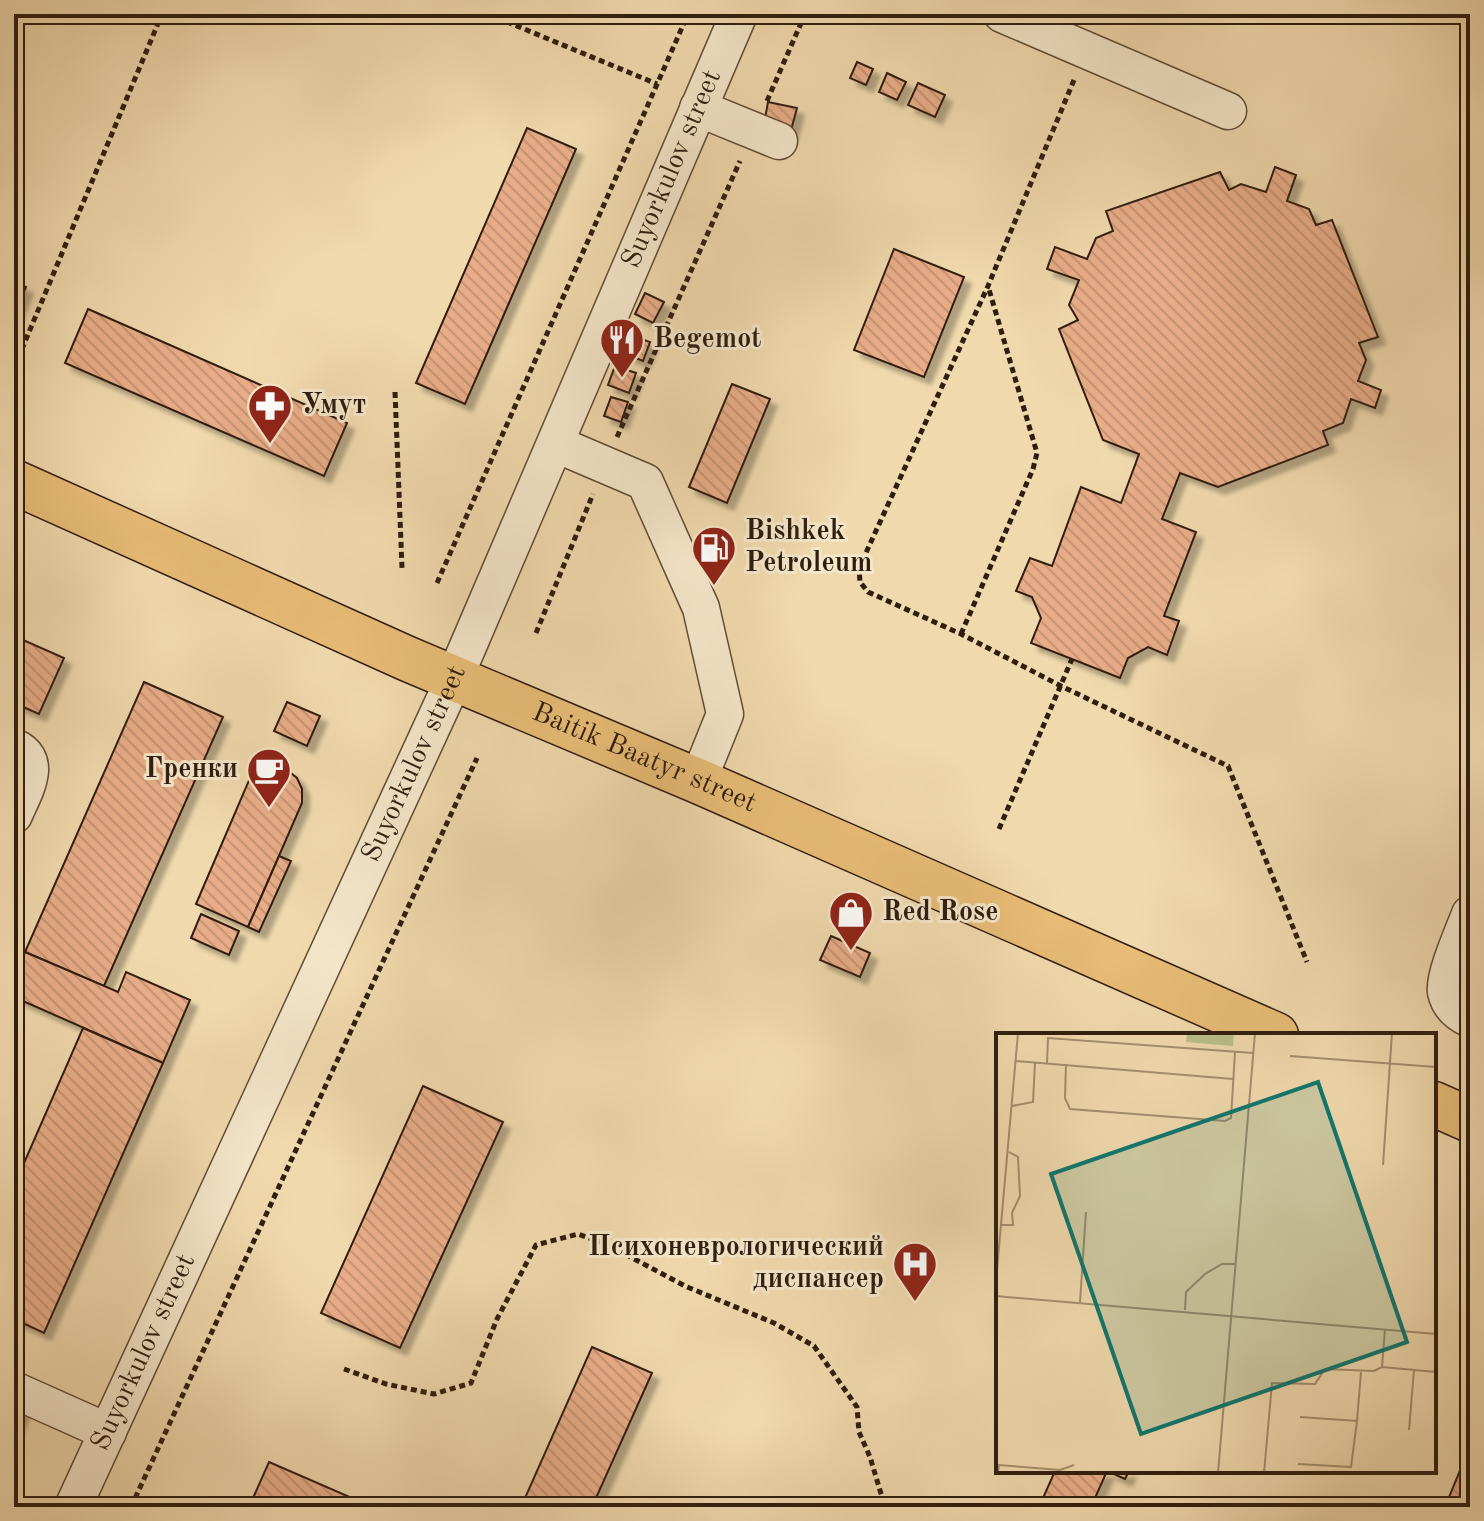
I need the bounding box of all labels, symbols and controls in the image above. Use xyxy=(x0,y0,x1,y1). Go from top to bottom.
street label: Suyorkulov street xyxy=(618,66,727,273)
restaurant icon: Begemot xyxy=(598,316,646,379)
place label: Begemot xyxy=(653,326,762,354)
pharmacy icon: Умут xyxy=(246,382,294,445)
place label: Умут xyxy=(301,392,366,420)
place label: Bishkek Petroleum xyxy=(745,518,873,578)
fuel station icon: Bishkek Petroleum xyxy=(690,524,738,587)
street label: Suyorkulov street xyxy=(358,662,472,866)
street label: Baitik Baatyr street xyxy=(528,699,760,819)
cafe icon: Гренки xyxy=(245,746,293,809)
place label: Гренки xyxy=(145,756,238,784)
shop icon: Red Rose xyxy=(827,889,875,952)
place label: Red Rose xyxy=(882,899,998,927)
inset map xyxy=(996,1033,1436,1473)
place label: Психоневрологический диспансер xyxy=(588,1234,884,1294)
hospital icon: Психоневрологический диспансер xyxy=(891,1240,939,1303)
street label: Suyorkulov street xyxy=(87,1250,201,1455)

